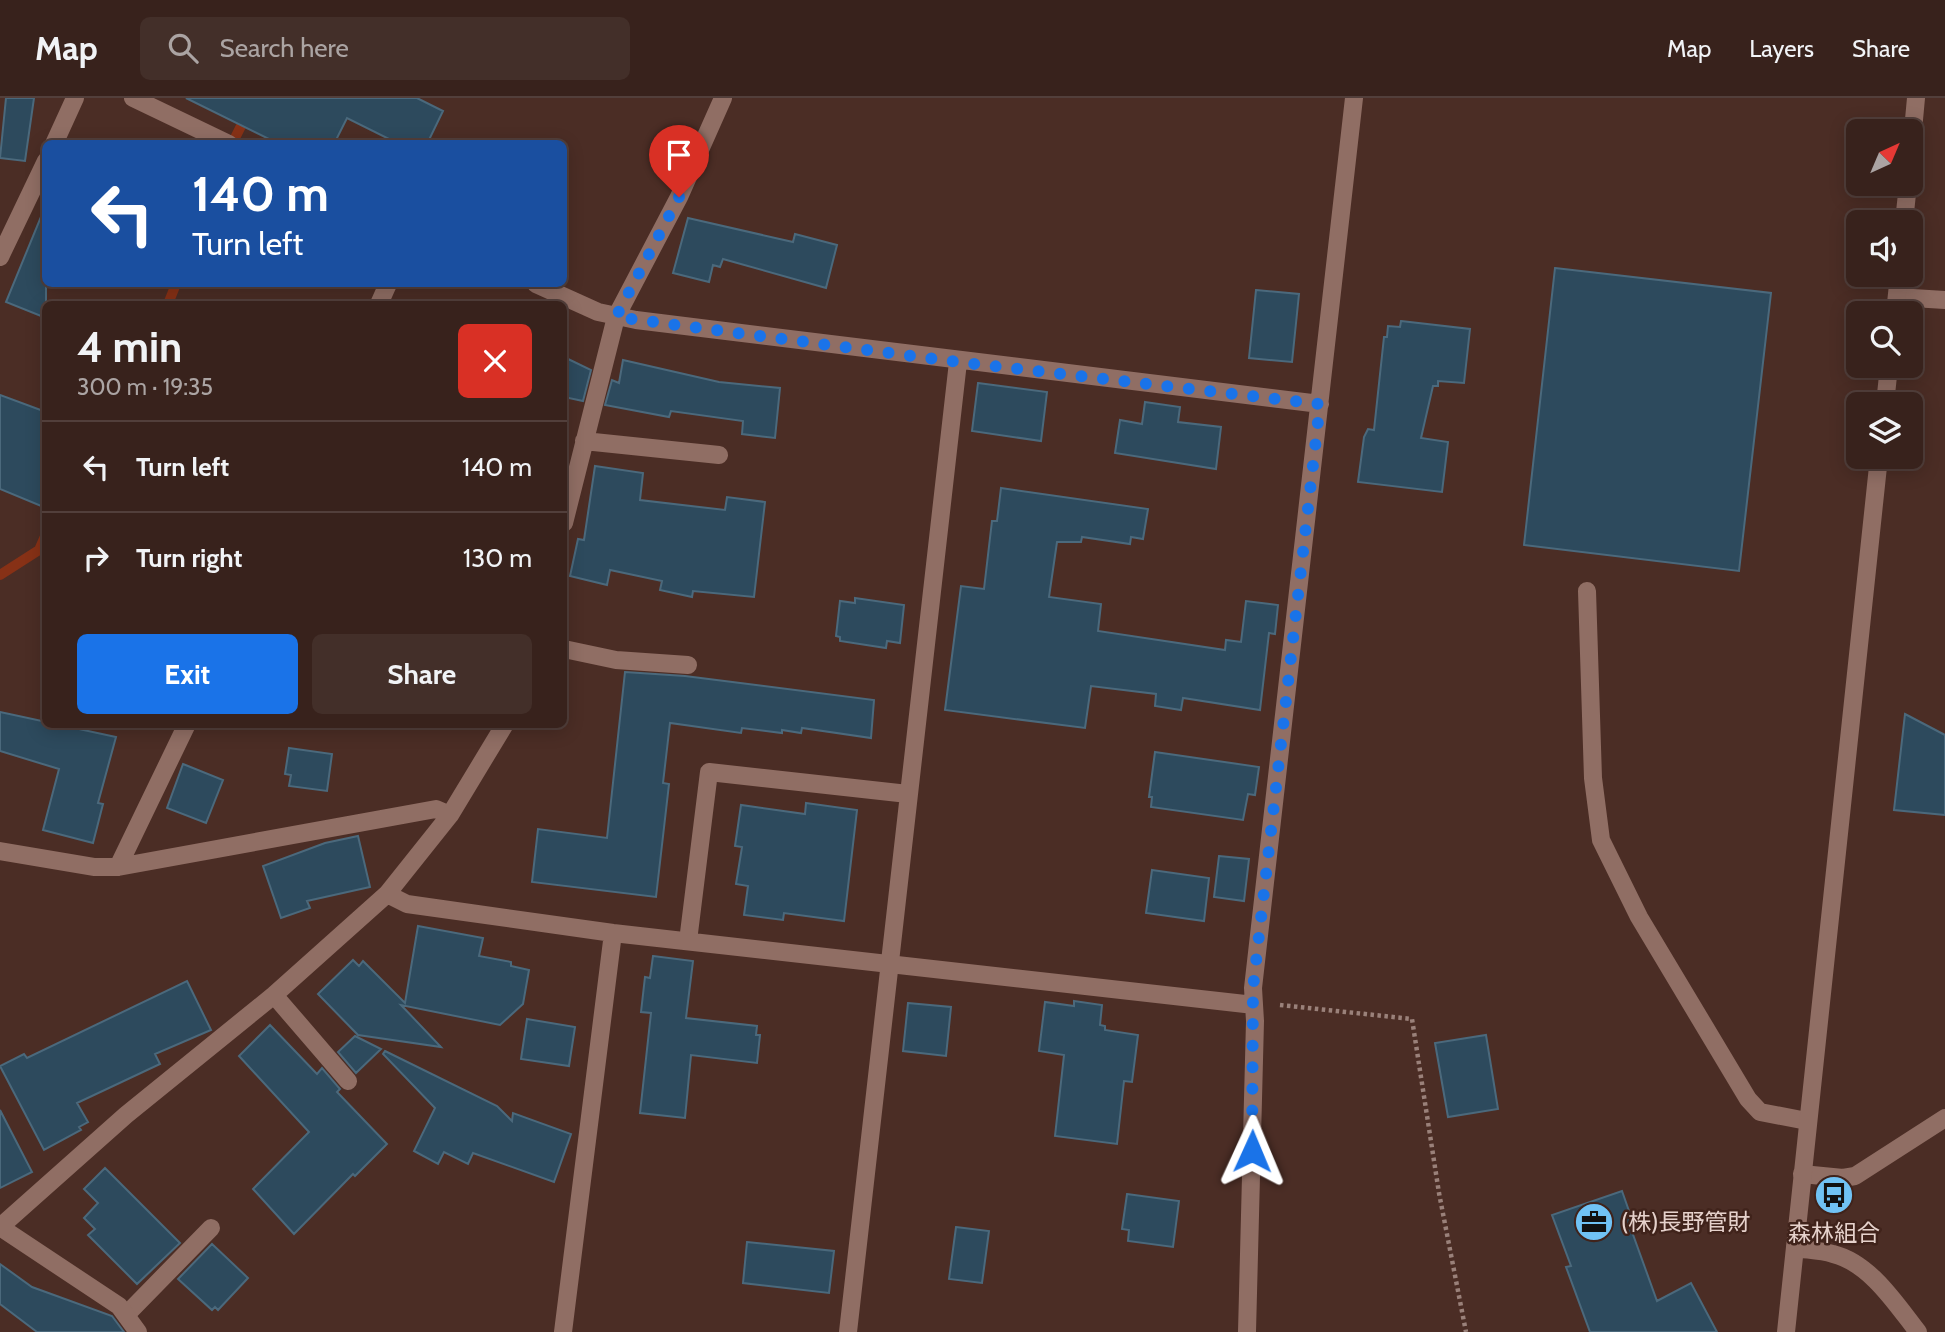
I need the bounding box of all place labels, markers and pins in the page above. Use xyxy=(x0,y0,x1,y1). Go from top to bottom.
pin xyxy=(649,125,709,197)
bus stop icon: 森林組合 xyxy=(1813,1174,1855,1216)
office icon: (株)長野管財 xyxy=(1573,1201,1615,1243)
place label: (株)長野管財 xyxy=(1621,1208,1750,1236)
place label: 森林組合 xyxy=(1788,1219,1880,1247)

